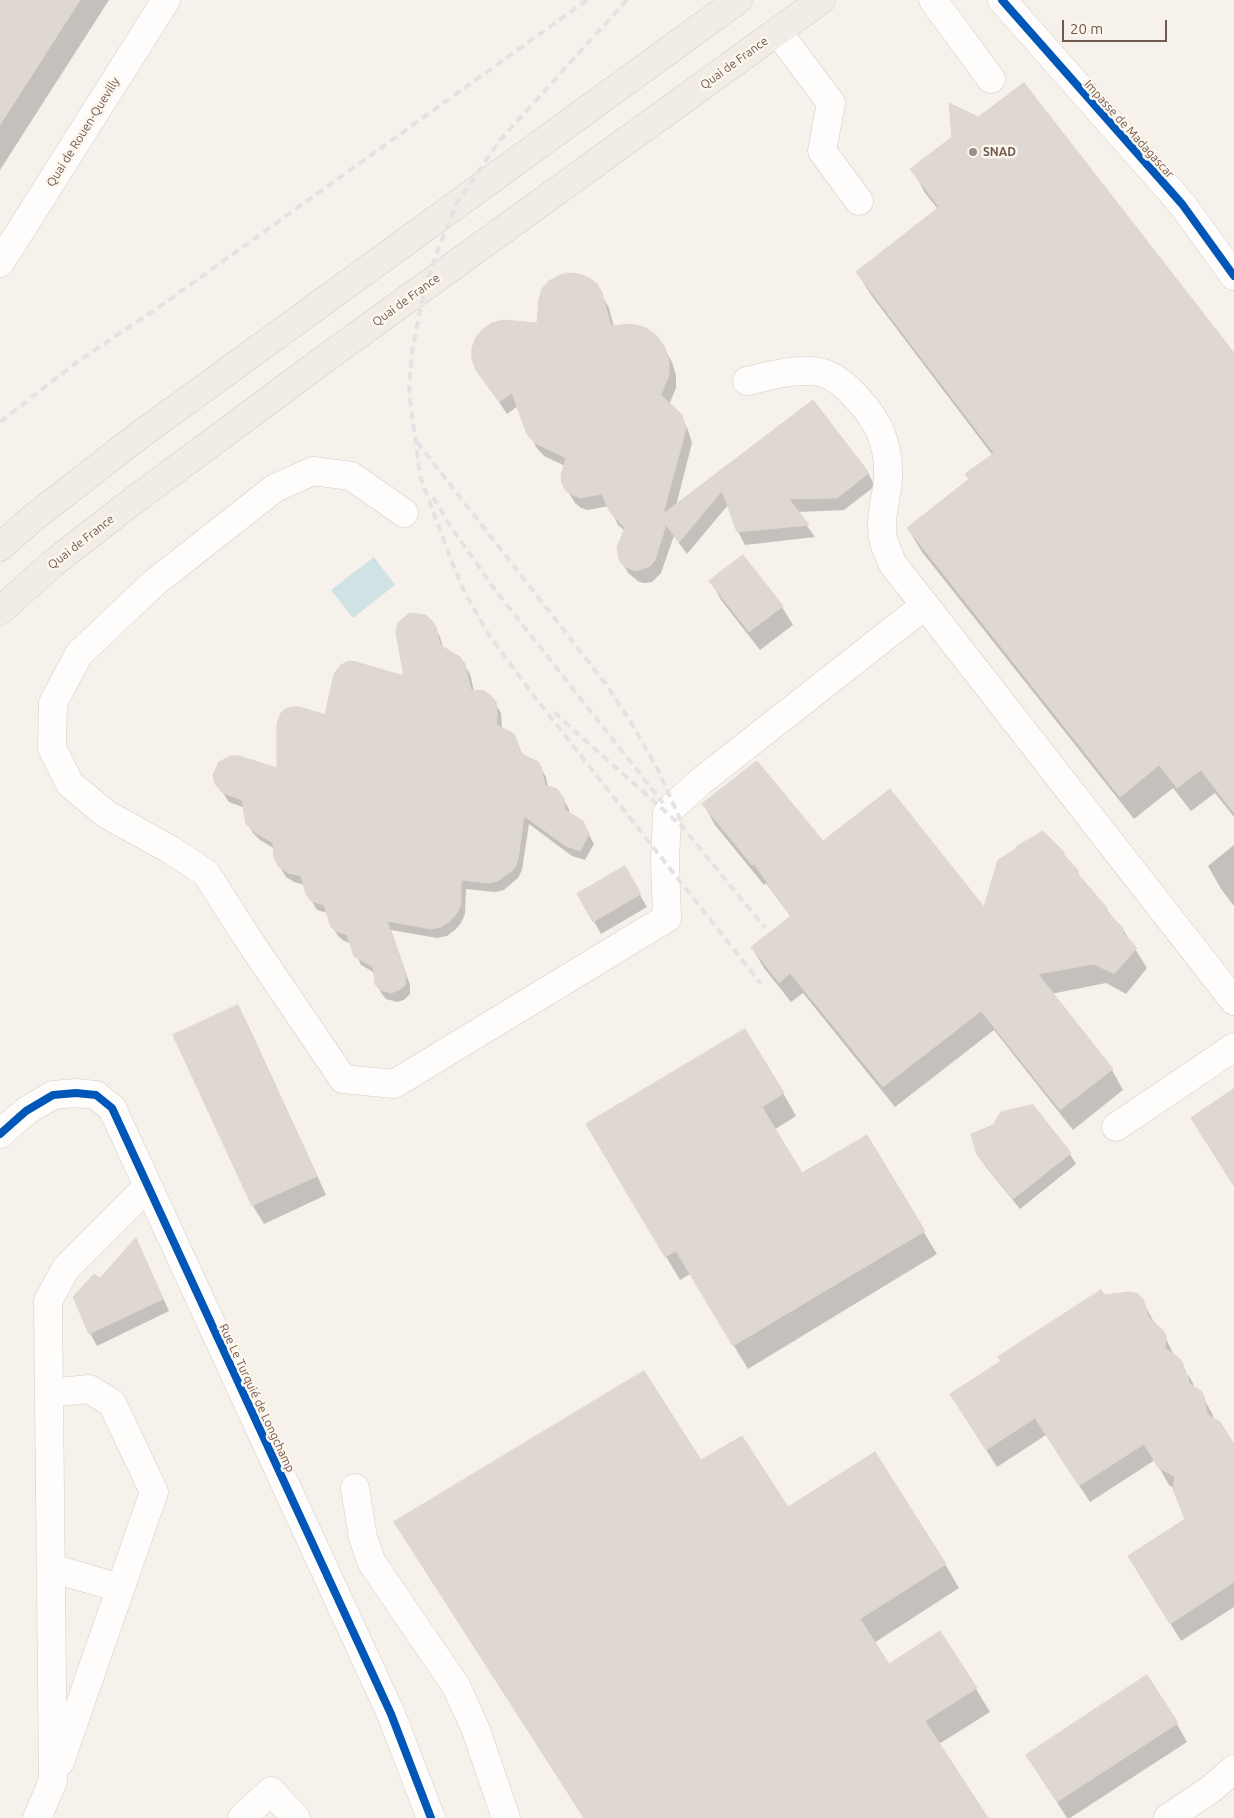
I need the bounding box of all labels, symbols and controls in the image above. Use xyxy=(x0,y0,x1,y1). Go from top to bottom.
scale bar xyxy=(1064,10,1169,42)
text: 20 m xyxy=(1070,20,1103,37)
street label: Quai de France xyxy=(697,34,771,92)
street label: Quai de Rouen-Quevilly xyxy=(43,75,123,189)
street label: Impasse de Madagascar xyxy=(1081,77,1177,181)
place label: SNAD xyxy=(983,145,1016,159)
marker: SNAD xyxy=(967,146,979,158)
street label: Quai de France xyxy=(369,271,443,329)
street label: Quai de France xyxy=(45,512,117,572)
street label: Rue Le Turquié de Longchamp xyxy=(216,1321,298,1475)

